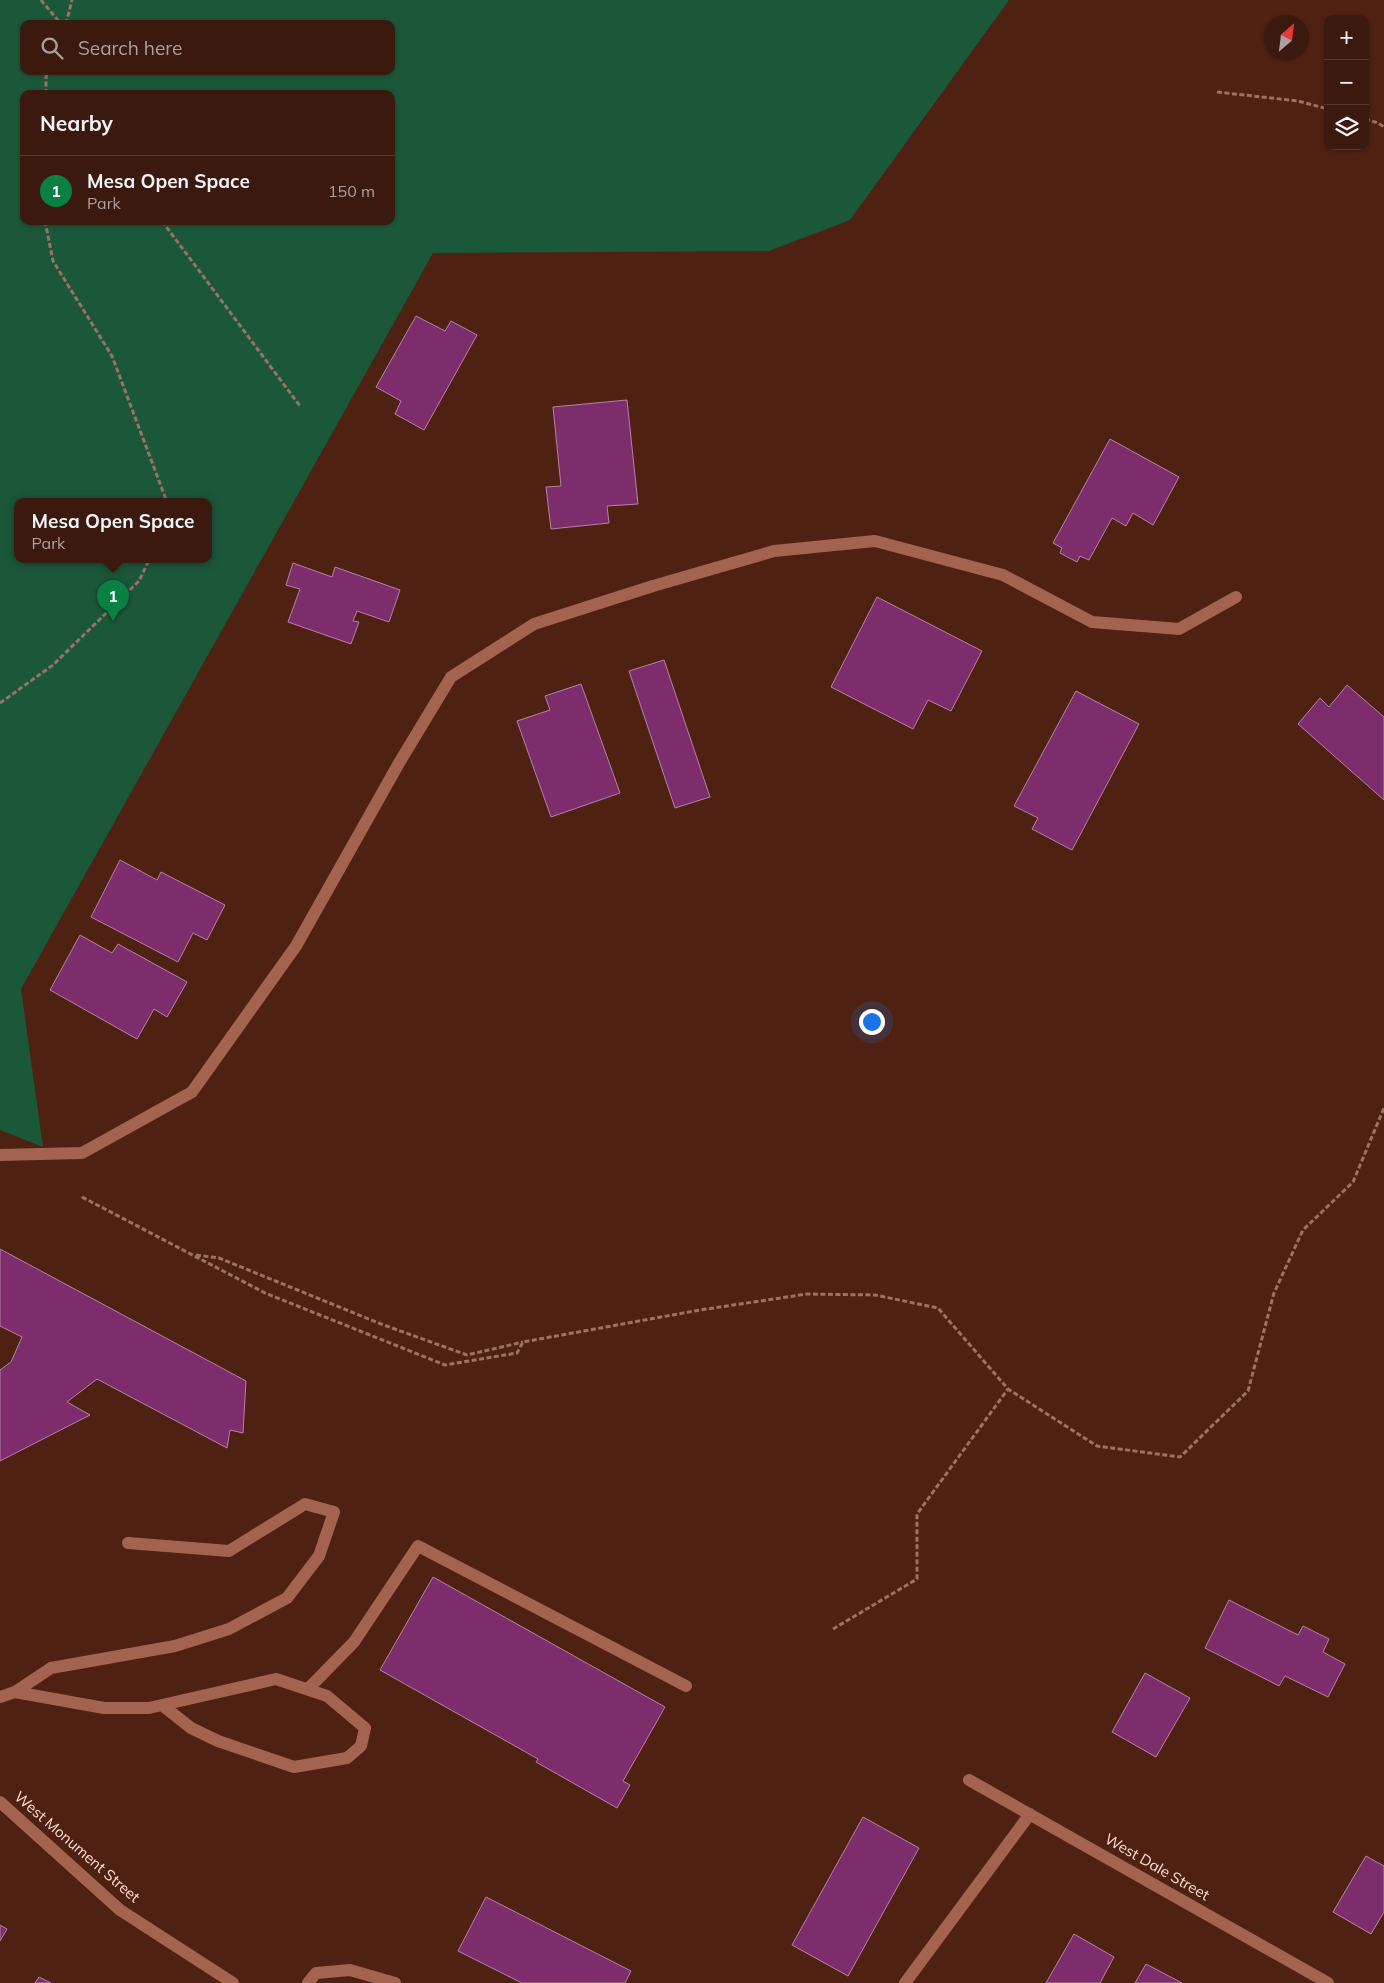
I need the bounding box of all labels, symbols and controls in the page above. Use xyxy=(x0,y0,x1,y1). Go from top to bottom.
north arrow xyxy=(1264,15,1309,60)
map controls xyxy=(1324,15,1369,150)
button: + xyxy=(1324,15,1369,60)
search box xyxy=(20,20,395,75)
icon: search xyxy=(38,34,66,62)
text: Search here xyxy=(78,36,182,60)
button: − xyxy=(1324,60,1369,105)
button: layers xyxy=(1324,105,1369,150)
text: Nearby xyxy=(40,110,113,136)
text: Mesa Open Space xyxy=(87,169,250,193)
text: 1 xyxy=(51,181,61,201)
text: 150 m xyxy=(328,181,375,201)
text: Park xyxy=(87,193,121,213)
popup xyxy=(14,498,212,563)
text: Mesa Open Space xyxy=(32,509,194,533)
text: Park xyxy=(32,533,65,553)
pin: 1 xyxy=(97,580,129,621)
your location xyxy=(859,1009,885,1035)
street label: West Monument Street xyxy=(11,1787,144,1906)
street label: West Dale Street xyxy=(1101,1829,1213,1904)

